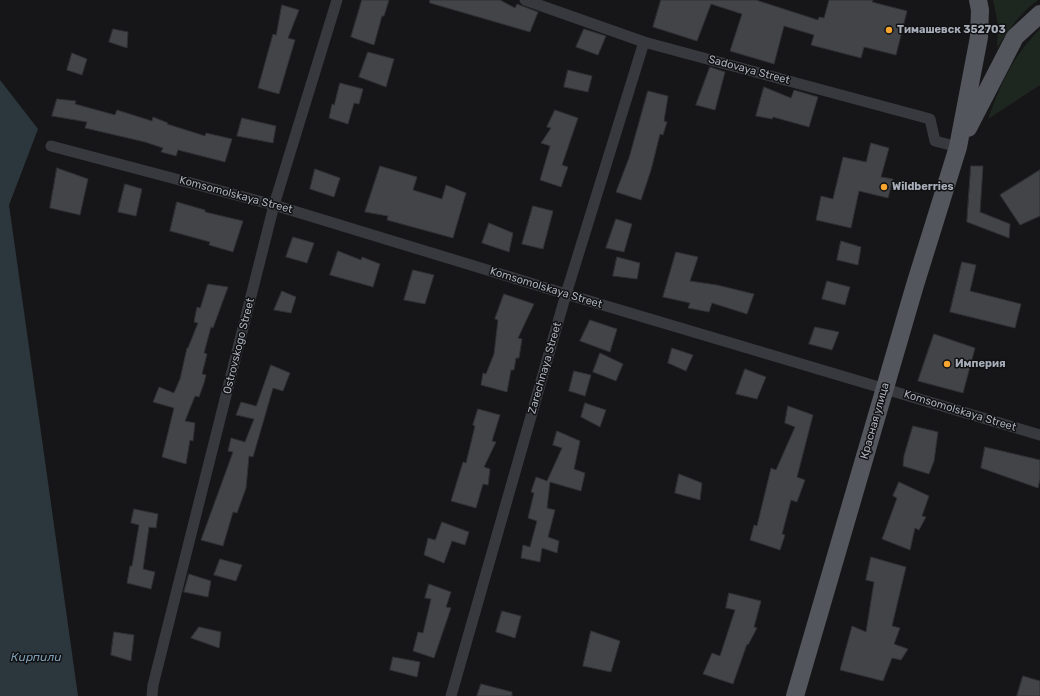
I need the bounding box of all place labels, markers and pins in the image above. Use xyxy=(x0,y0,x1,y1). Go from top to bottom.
place label: Тимашевск 352703 xyxy=(897,23,1006,37)
marker: Тимашевск 352703 xyxy=(884,25,894,35)
place label: Wildberries xyxy=(892,180,954,194)
marker: Wildberries xyxy=(879,182,889,192)
place label: Империя xyxy=(955,357,1006,371)
marker: Империя xyxy=(942,359,952,369)

